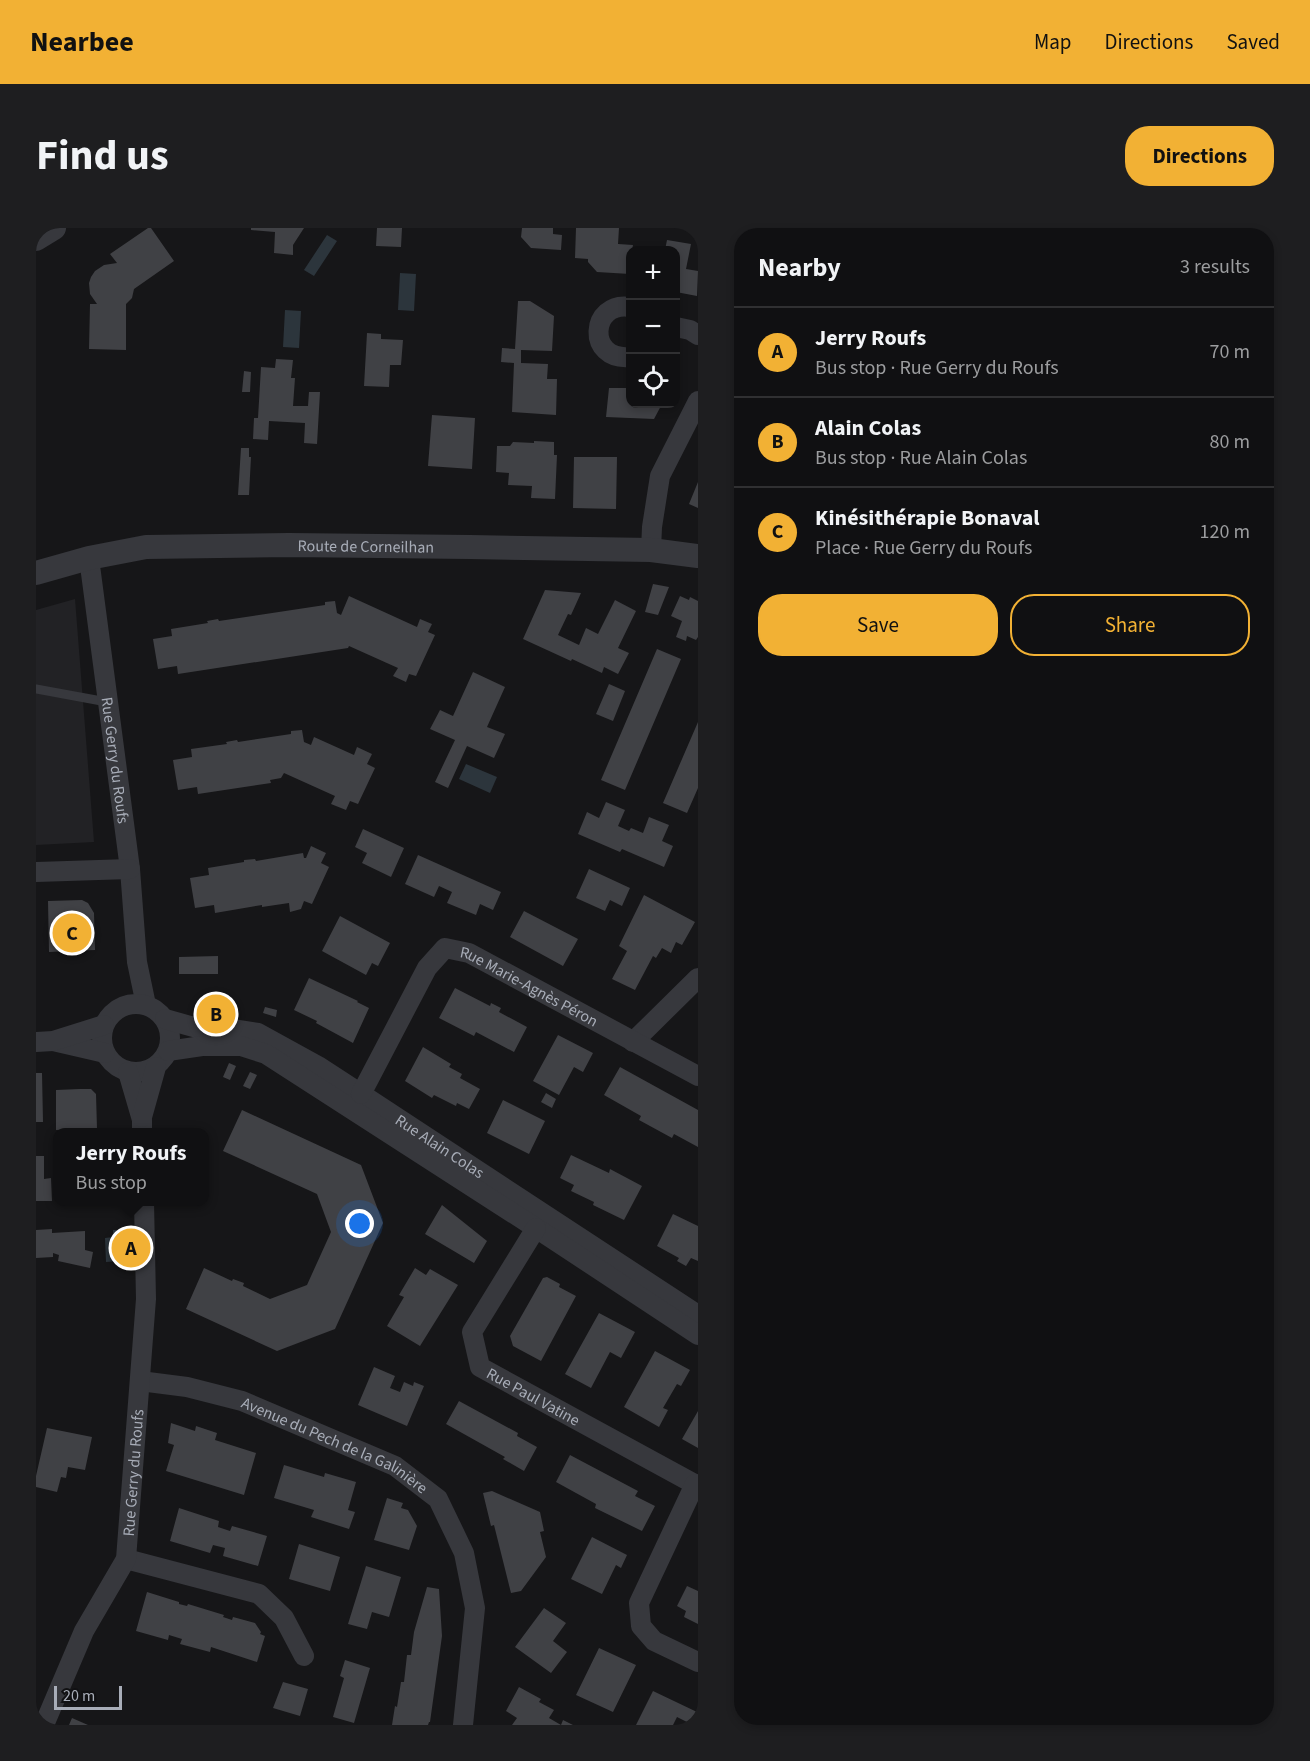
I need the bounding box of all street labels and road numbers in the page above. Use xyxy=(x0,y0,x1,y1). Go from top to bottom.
street label: Route de Corneilhan xyxy=(298,535,434,559)
street label: Rue Gerry du Roufs xyxy=(95,696,134,825)
street label: Rue Marie-Agnès Péron xyxy=(458,941,602,1032)
street label: Rue Alain Colas xyxy=(391,1109,489,1184)
street label: Rue Paul Vatine xyxy=(482,1363,584,1432)
street label: Avenue du Pech de la Galinière xyxy=(238,1392,432,1499)
street label: Rue Gerry du Roufs xyxy=(118,1408,150,1537)

